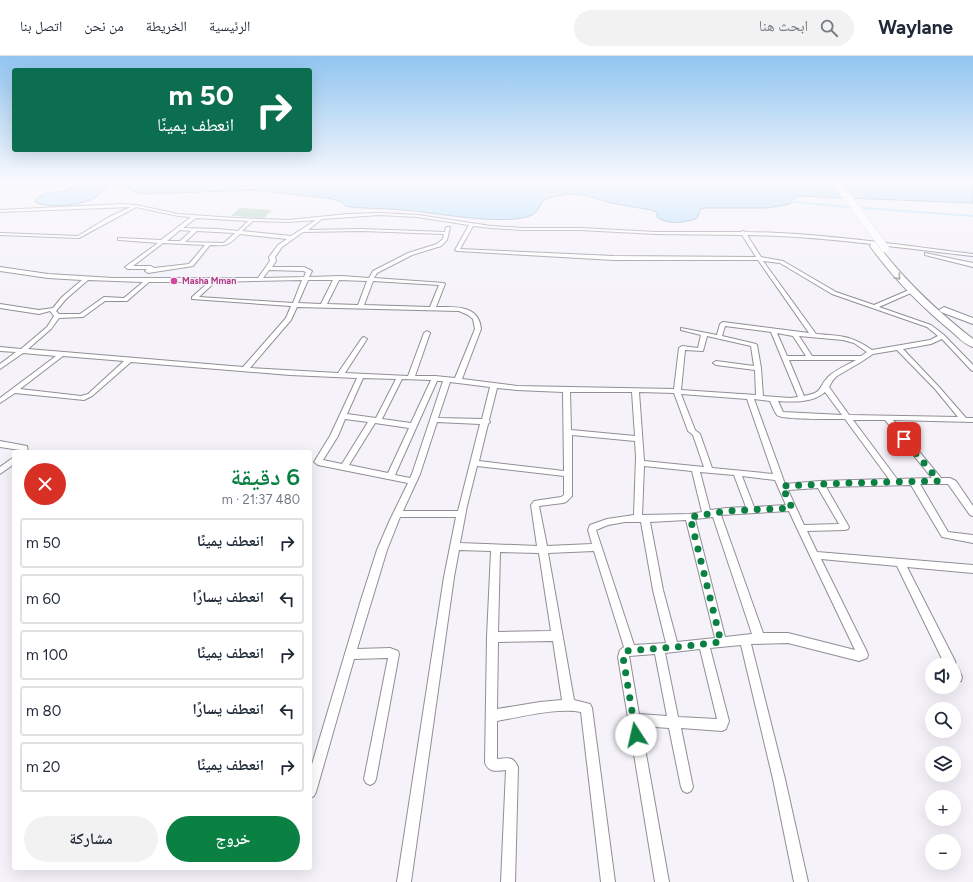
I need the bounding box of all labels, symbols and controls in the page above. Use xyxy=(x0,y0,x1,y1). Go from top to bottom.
search box xyxy=(574,10,854,46)
text: Waylane xyxy=(878,16,953,39)
text: ابحث هنا xyxy=(759,17,808,35)
icon: search xyxy=(818,17,840,39)
text: اتصل بنا xyxy=(20,18,62,35)
text: من نحن xyxy=(84,18,124,35)
text: الخريطة xyxy=(146,18,187,35)
text: الرئيسية xyxy=(209,18,250,35)
text: 50 m xyxy=(168,78,234,112)
icon: right xyxy=(248,84,300,136)
text: انعطف يمينًا xyxy=(157,114,234,136)
one-way arrow xyxy=(893,272,901,280)
place label: Masha Mman xyxy=(182,275,236,286)
marker: Masha Mman xyxy=(169,276,179,286)
pin xyxy=(887,422,921,456)
icon: arrive xyxy=(893,428,915,450)
text: 6 دقيقة xyxy=(231,462,300,491)
button: close xyxy=(24,463,66,505)
text: 480 m · 21:37 xyxy=(222,492,300,507)
text: انعطف يمينًا xyxy=(197,532,264,550)
icon: right xyxy=(276,532,298,554)
text: 50 m xyxy=(26,534,61,552)
text: انعطف يسارًا xyxy=(192,588,264,606)
icon: left xyxy=(276,588,298,610)
text: 60 m xyxy=(26,590,61,608)
text: انعطف يمينًا xyxy=(197,644,264,662)
icon: right xyxy=(276,644,298,666)
text: 100 m xyxy=(26,646,68,664)
map controls xyxy=(925,658,961,870)
button: sound xyxy=(925,658,961,694)
text: انعطف يسارًا xyxy=(192,700,264,718)
icon: left xyxy=(276,700,298,722)
text: 80 m xyxy=(26,702,61,720)
button: search xyxy=(925,702,961,738)
position arrow xyxy=(615,714,657,756)
button: layers xyxy=(925,746,961,782)
text: انعطف يمينًا xyxy=(197,756,264,774)
icon: right xyxy=(276,756,298,778)
text: 20 m xyxy=(26,758,61,776)
button: + xyxy=(925,790,961,826)
button: مشاركة xyxy=(24,816,158,862)
button: خروج xyxy=(166,816,300,862)
button: − xyxy=(925,834,961,870)

